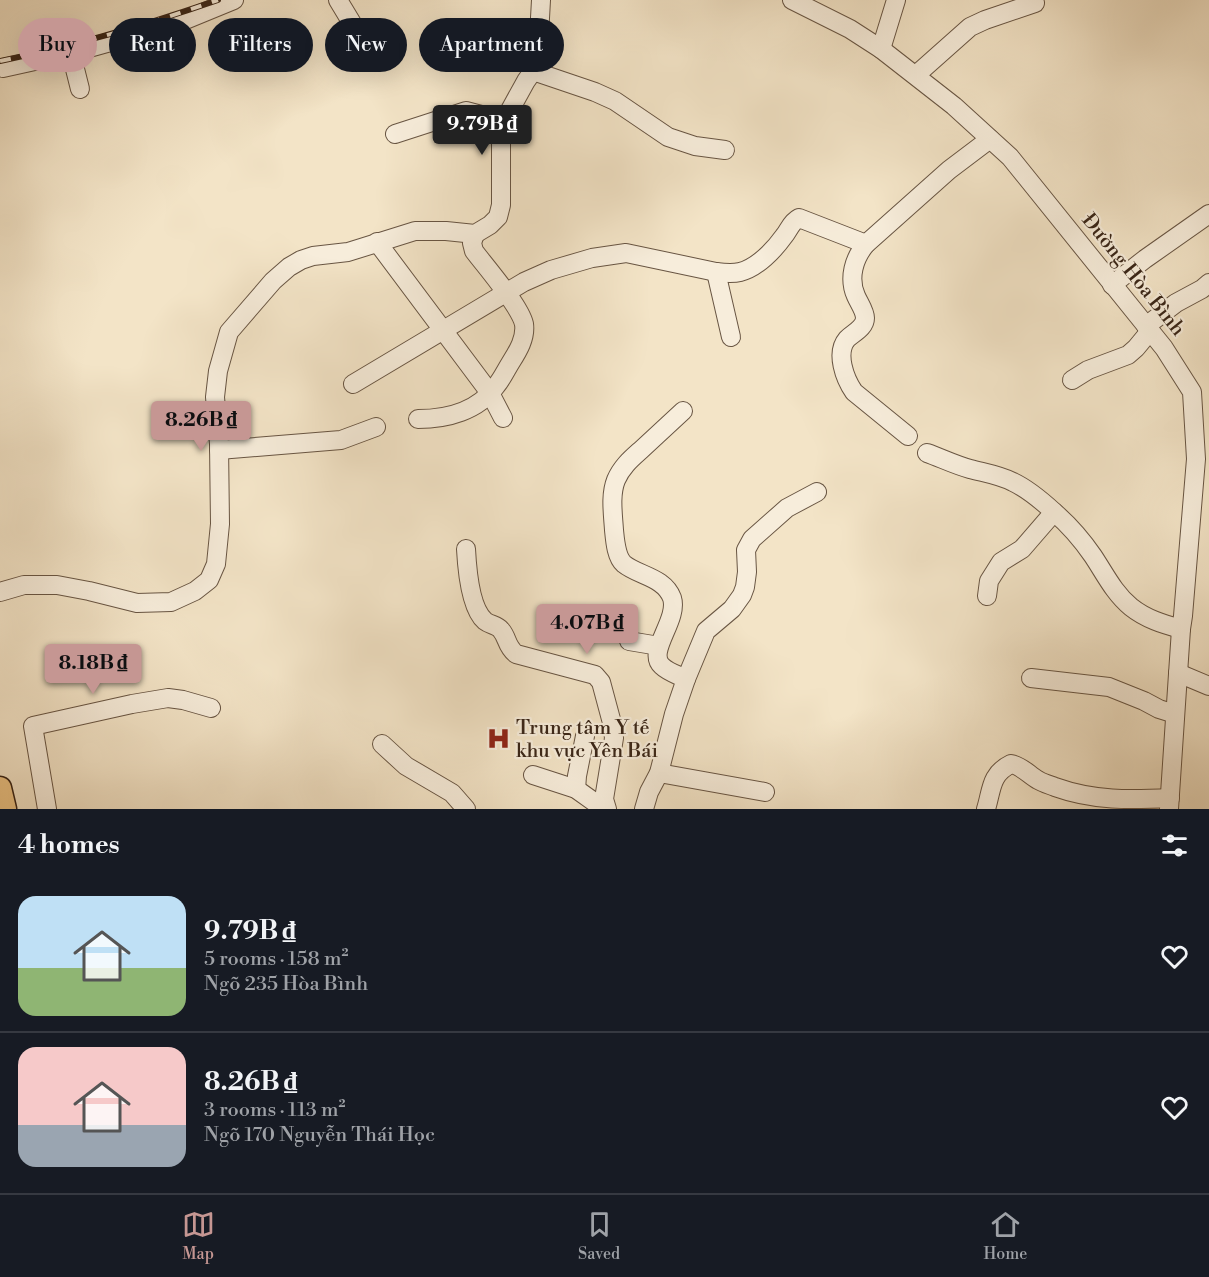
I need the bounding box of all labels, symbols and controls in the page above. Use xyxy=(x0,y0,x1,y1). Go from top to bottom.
chip: Buy xyxy=(18,18,97,72)
chip: Rent xyxy=(109,18,196,72)
chip: Filters xyxy=(208,18,313,72)
chip: New xyxy=(325,18,407,72)
chip: Apartment xyxy=(419,18,564,72)
pin: 9.79B ₫ xyxy=(427,105,537,156)
text: 9.79B ₫ xyxy=(447,112,517,137)
street label: Đường Hòa Bình xyxy=(1076,209,1190,341)
pin: 8.26B ₫ xyxy=(146,401,256,452)
text: 8.26B ₫ xyxy=(165,408,237,433)
pin: 4.07B ₫ xyxy=(532,604,642,655)
text: 4.07B ₫ xyxy=(550,611,624,636)
pin: 8.18B ₫ xyxy=(38,644,148,695)
text: 8.18B ₫ xyxy=(59,651,127,676)
place label: Trung tâm Y tế khu vực Yên Bái xyxy=(516,716,658,764)
hospital icon: Trung tâm Y tế khu vực Yên Bái xyxy=(485,726,511,752)
text: 4 homes xyxy=(18,829,120,861)
icon: filters xyxy=(1158,829,1191,862)
text: 9.79B ₫ xyxy=(204,915,296,947)
icon: home xyxy=(66,920,138,992)
icon: heart xyxy=(1158,940,1191,973)
text: 5 rooms · 158 m² xyxy=(204,947,348,972)
text: Ngõ 235 Hòa Bình xyxy=(204,972,368,997)
text: 8.26B ₫ xyxy=(204,1066,297,1098)
icon: home xyxy=(66,1071,138,1143)
icon: heart xyxy=(1158,1091,1191,1124)
text: 3 rooms · 113 m² xyxy=(204,1098,345,1123)
text: Ngõ 170 Nguyễn Thái Học xyxy=(204,1123,435,1148)
tab: Map xyxy=(182,1208,215,1264)
tab: Saved xyxy=(578,1208,620,1264)
tab: Home xyxy=(983,1208,1027,1264)

